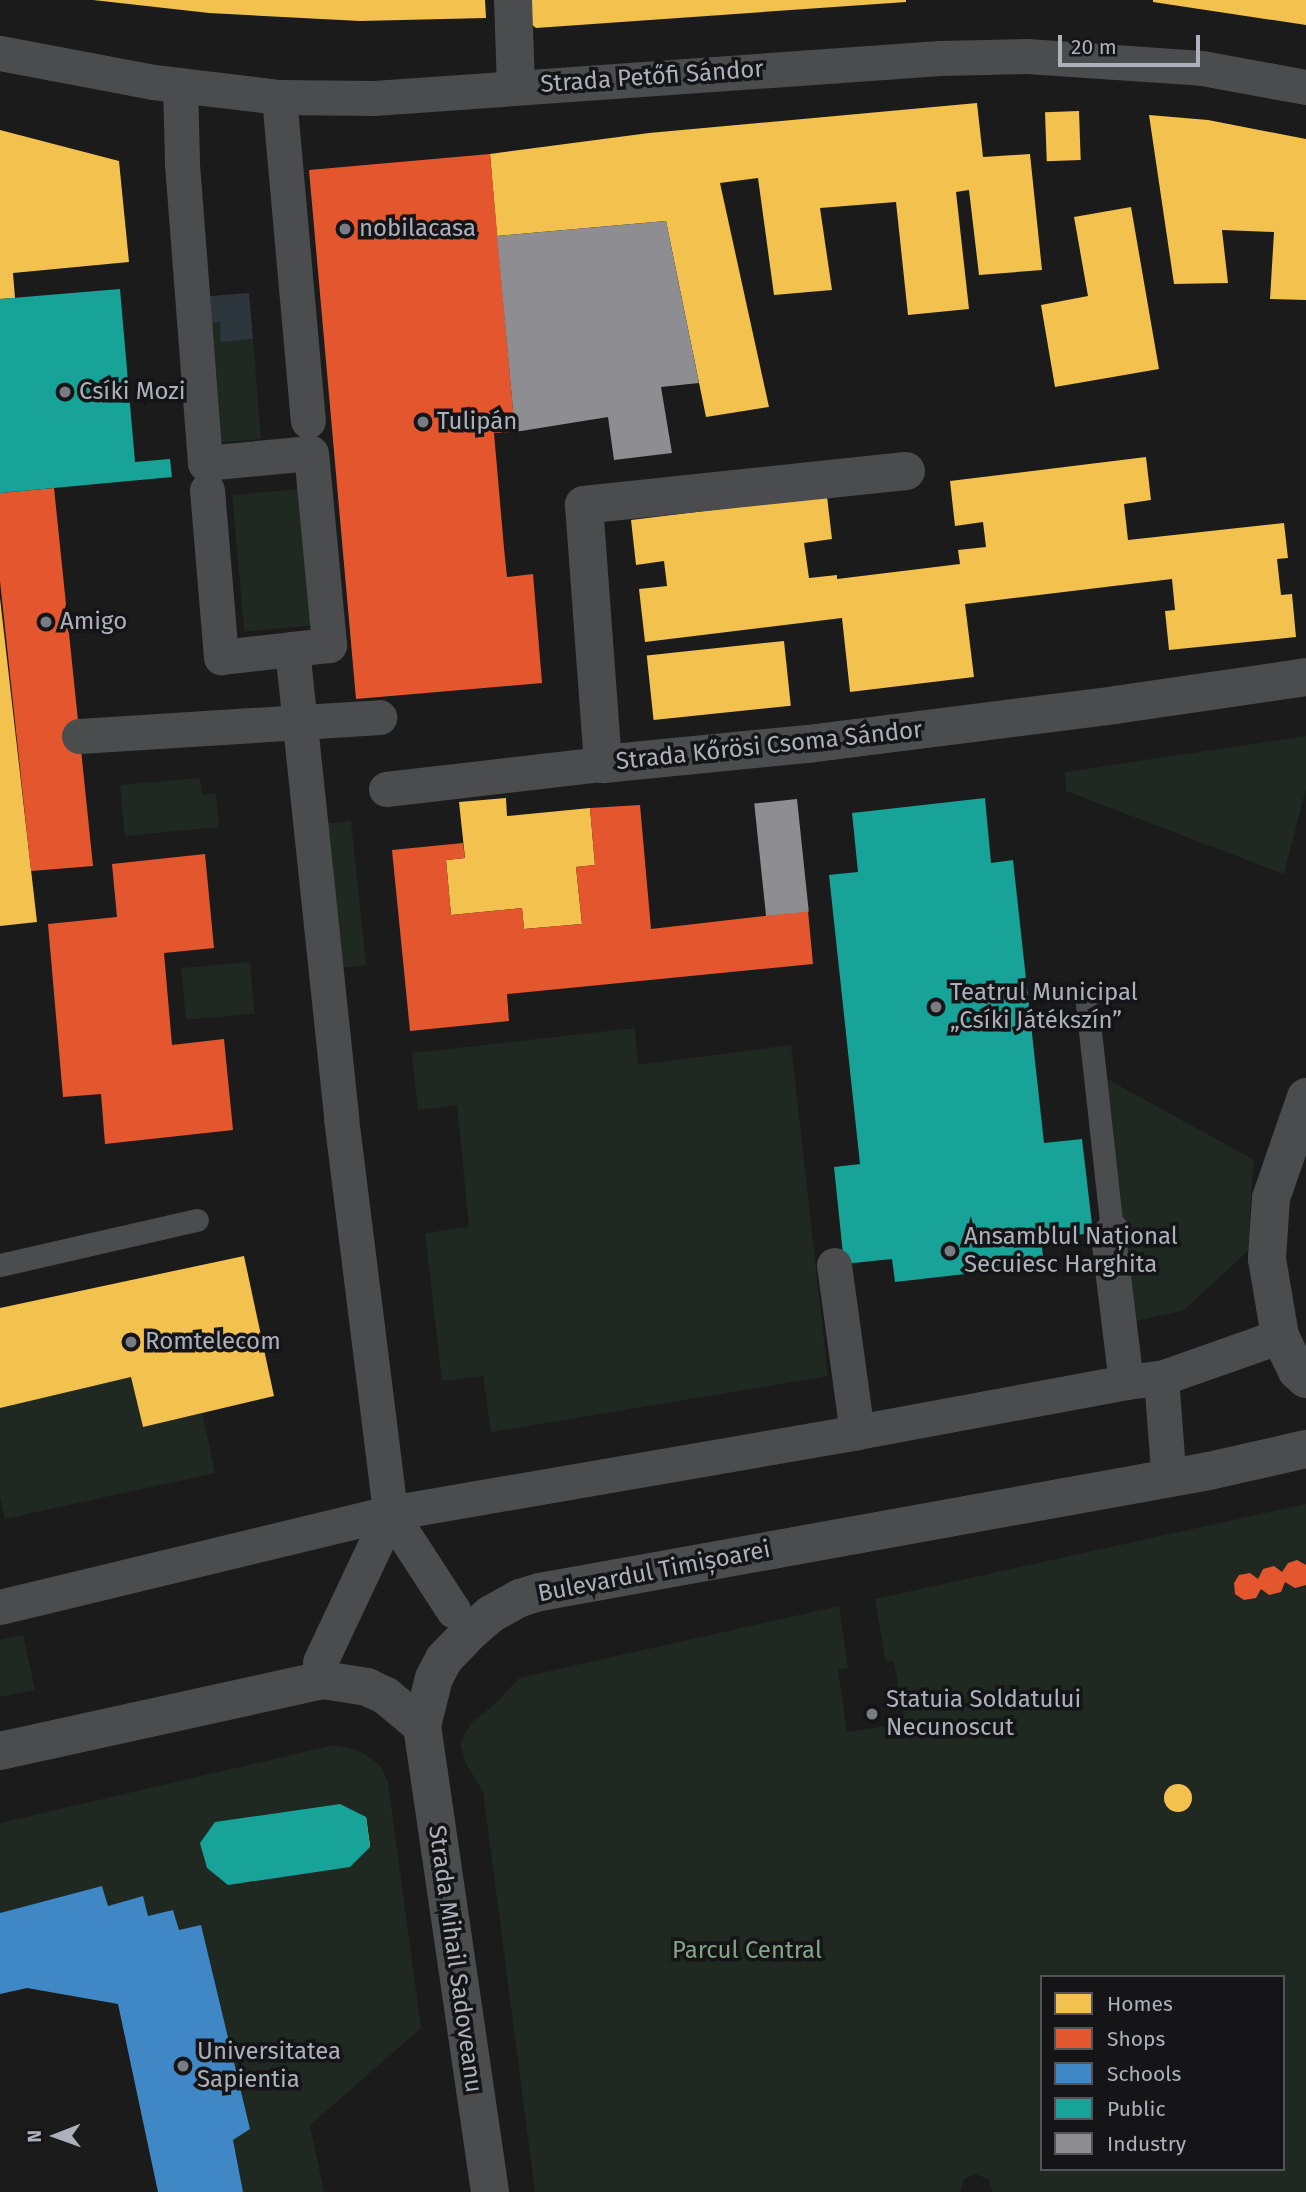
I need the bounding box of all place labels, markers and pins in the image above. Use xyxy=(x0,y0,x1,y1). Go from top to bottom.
place label: nobilacasa xyxy=(359,215,476,243)
marker: nobilacasa xyxy=(337,221,353,237)
place label: Csíki Mozi xyxy=(79,378,186,406)
marker: Csíki Mozi xyxy=(57,384,73,400)
place label: Tulipán xyxy=(437,408,517,436)
marker: Tulipán xyxy=(415,414,431,430)
place label: Amigo xyxy=(60,608,127,636)
marker: Amigo xyxy=(38,614,54,630)
place label: Teatrul Municipal „Csíki Játékszín” xyxy=(950,979,1138,1035)
marker: Teatrul Municipal „Csíki Játékszín” xyxy=(928,999,944,1015)
place label: Ansamblul Național Secuiesc Harghita xyxy=(964,1223,1178,1279)
marker: Ansamblul Național Secuiesc Harghita xyxy=(942,1243,958,1259)
place label: Romtelecom xyxy=(145,1328,281,1356)
marker: Romtelecom xyxy=(123,1334,139,1350)
place label: Statuia Soldatului Necunoscut xyxy=(886,1686,1081,1742)
marker: Statuia Soldatului Necunoscut xyxy=(864,1706,880,1722)
place label: Universitatea Sapientia xyxy=(197,2038,341,2094)
marker: Universitatea Sapientia xyxy=(175,2058,191,2074)

